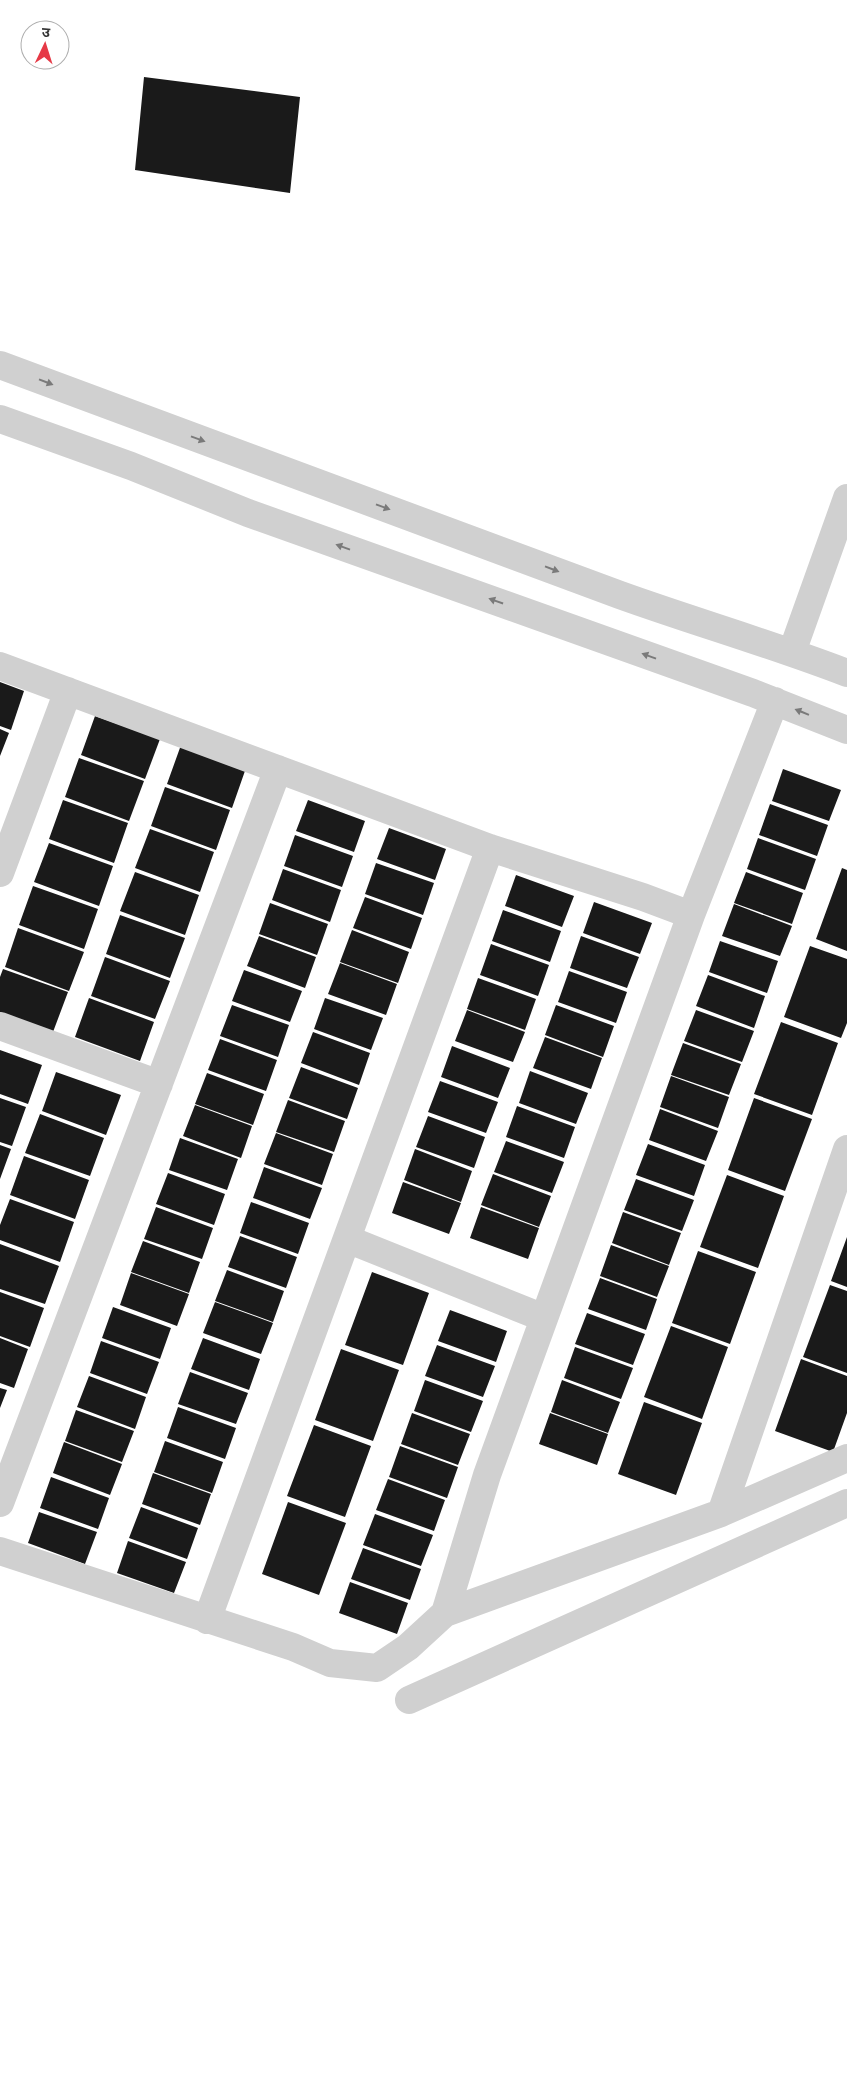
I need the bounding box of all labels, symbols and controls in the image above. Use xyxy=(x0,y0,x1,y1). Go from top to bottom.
north arrow xyxy=(20,20,70,70)
text: उ xyxy=(41,23,51,43)
one-way arrow xyxy=(38,379,53,386)
one-way arrow xyxy=(190,436,205,443)
one-way arrow xyxy=(376,503,391,511)
one-way arrow xyxy=(335,543,350,551)
one-way arrow xyxy=(545,565,560,573)
one-way arrow xyxy=(489,597,504,604)
one-way arrow xyxy=(642,652,657,659)
one-way arrow xyxy=(795,708,809,716)

